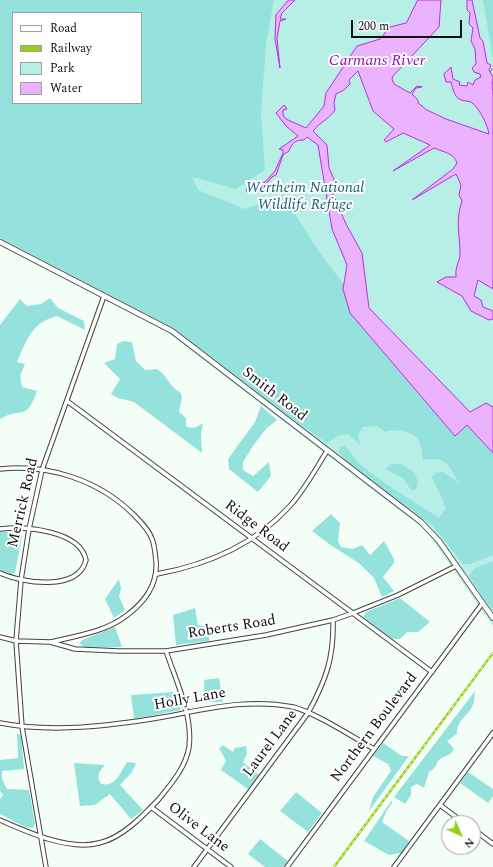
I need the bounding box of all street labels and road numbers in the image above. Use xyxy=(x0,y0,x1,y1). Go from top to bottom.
street label: Smith Road xyxy=(238,364,310,426)
street label: Merrick Road xyxy=(5,456,43,550)
street label: Ridge Road xyxy=(220,497,292,557)
street label: Roberts Road xyxy=(187,612,277,644)
street label: Northern Boulevard xyxy=(328,670,422,786)
street label: Holly Lane xyxy=(153,685,227,715)
street label: Laurel Lane xyxy=(240,707,302,781)
street label: Olive Lane xyxy=(164,799,232,857)

